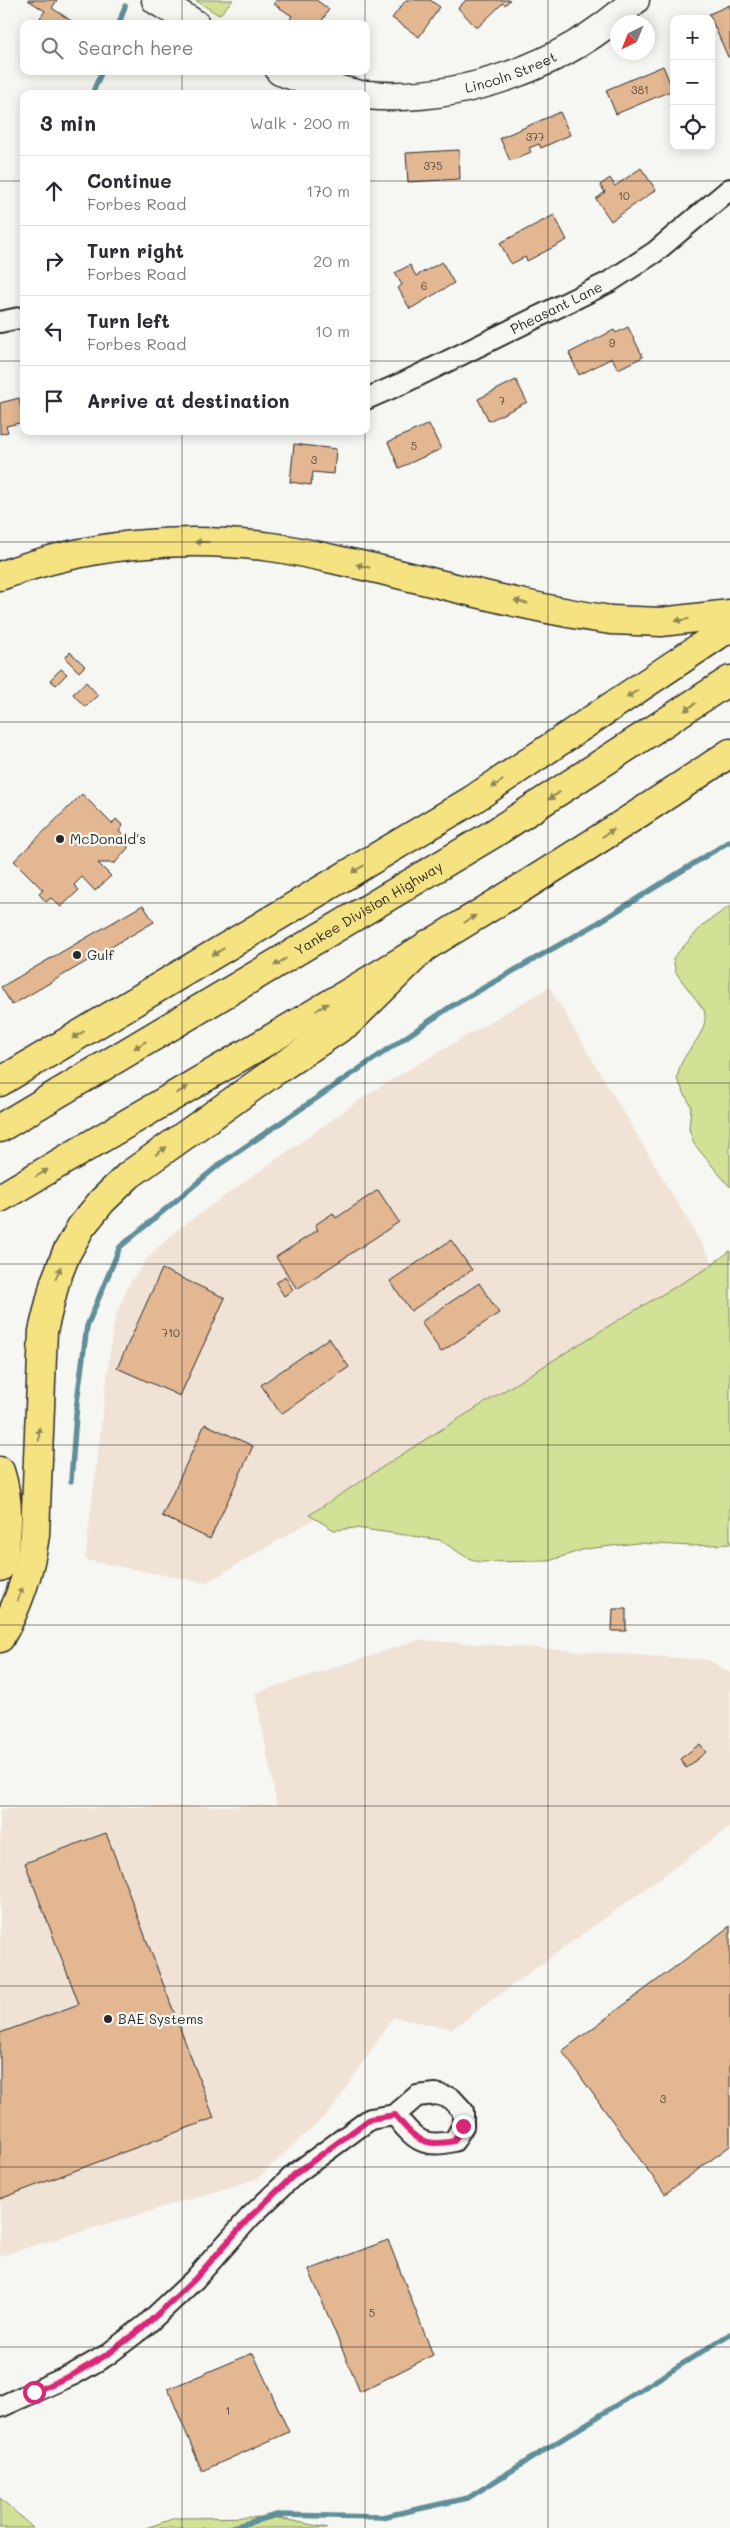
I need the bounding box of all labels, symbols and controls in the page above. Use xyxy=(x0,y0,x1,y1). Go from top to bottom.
north arrow xyxy=(610,15,655,60)
map controls xyxy=(670,15,715,150)
button: + xyxy=(670,15,715,60)
search box xyxy=(20,20,370,75)
icon: search xyxy=(38,34,66,62)
text: Search here xyxy=(78,35,194,60)
street label: Lincoln Street xyxy=(463,47,560,97)
button: − xyxy=(670,60,715,105)
house number: 381 xyxy=(631,82,649,97)
button: locate xyxy=(670,105,715,150)
text: 3 min xyxy=(40,109,96,136)
text: Walk · 200 m xyxy=(250,112,350,133)
house number: 377 xyxy=(526,129,544,144)
house number: 375 xyxy=(424,158,442,173)
text: Continue xyxy=(87,168,172,193)
icon: ahead xyxy=(40,177,68,205)
text: 170 m xyxy=(306,180,350,201)
house number: 10 xyxy=(618,188,630,203)
text: Forbes Road xyxy=(87,193,186,214)
text: Turn right xyxy=(87,238,184,263)
icon: right xyxy=(40,247,68,275)
text: 20 m xyxy=(313,250,350,271)
text: Forbes Road xyxy=(87,263,186,284)
street label: Pheasant Lane xyxy=(507,277,605,338)
house number: 6 xyxy=(421,278,427,293)
text: Turn left xyxy=(87,308,170,333)
icon: left xyxy=(40,317,68,345)
text: 10 m xyxy=(315,320,350,341)
text: Forbes Road xyxy=(87,333,186,354)
house number: 9 xyxy=(609,335,616,350)
icon: arrive xyxy=(40,387,68,415)
text: Arrive at destination xyxy=(87,388,290,413)
house number: 7 xyxy=(499,393,505,408)
house number: 5 xyxy=(411,438,417,453)
house number: 3 xyxy=(311,452,318,467)
one-way arrow xyxy=(194,538,210,546)
one-way arrow xyxy=(355,562,370,570)
one-way arrow xyxy=(514,598,529,606)
one-way arrow xyxy=(673,616,689,624)
one-way arrow xyxy=(625,689,638,699)
one-way arrow xyxy=(683,702,696,712)
one-way arrow xyxy=(490,780,503,789)
one-way arrow xyxy=(547,792,560,801)
one-way arrow xyxy=(601,828,614,838)
place label: McDonald's xyxy=(70,829,146,848)
marker: McDonald's xyxy=(54,833,66,845)
street label: Yankee Division Highway xyxy=(291,856,446,959)
one-way arrow xyxy=(352,865,365,874)
one-way arrow xyxy=(463,914,476,923)
place label: Gulf xyxy=(87,945,115,964)
one-way arrow xyxy=(212,948,225,957)
marker: Gulf xyxy=(71,949,83,961)
one-way arrow xyxy=(273,957,287,966)
one-way arrow xyxy=(315,1003,328,1012)
one-way arrow xyxy=(72,1030,85,1039)
one-way arrow xyxy=(134,1040,147,1049)
one-way arrow xyxy=(175,1085,188,1094)
one-way arrow xyxy=(154,1146,168,1156)
one-way arrow xyxy=(35,1168,48,1177)
one-way arrow xyxy=(54,1265,62,1280)
house number: 710 xyxy=(162,1325,180,1340)
one-way arrow xyxy=(36,1425,44,1441)
one-way arrow xyxy=(16,1586,24,1601)
place label: BAE Systems xyxy=(118,2009,204,2028)
marker: BAE Systems xyxy=(102,2013,114,2025)
house number: 3 xyxy=(660,2091,667,2106)
route end xyxy=(452,2115,475,2138)
house number: 5 xyxy=(369,2305,375,2320)
route start xyxy=(23,2381,46,2404)
house number: 1 xyxy=(226,2403,230,2418)

